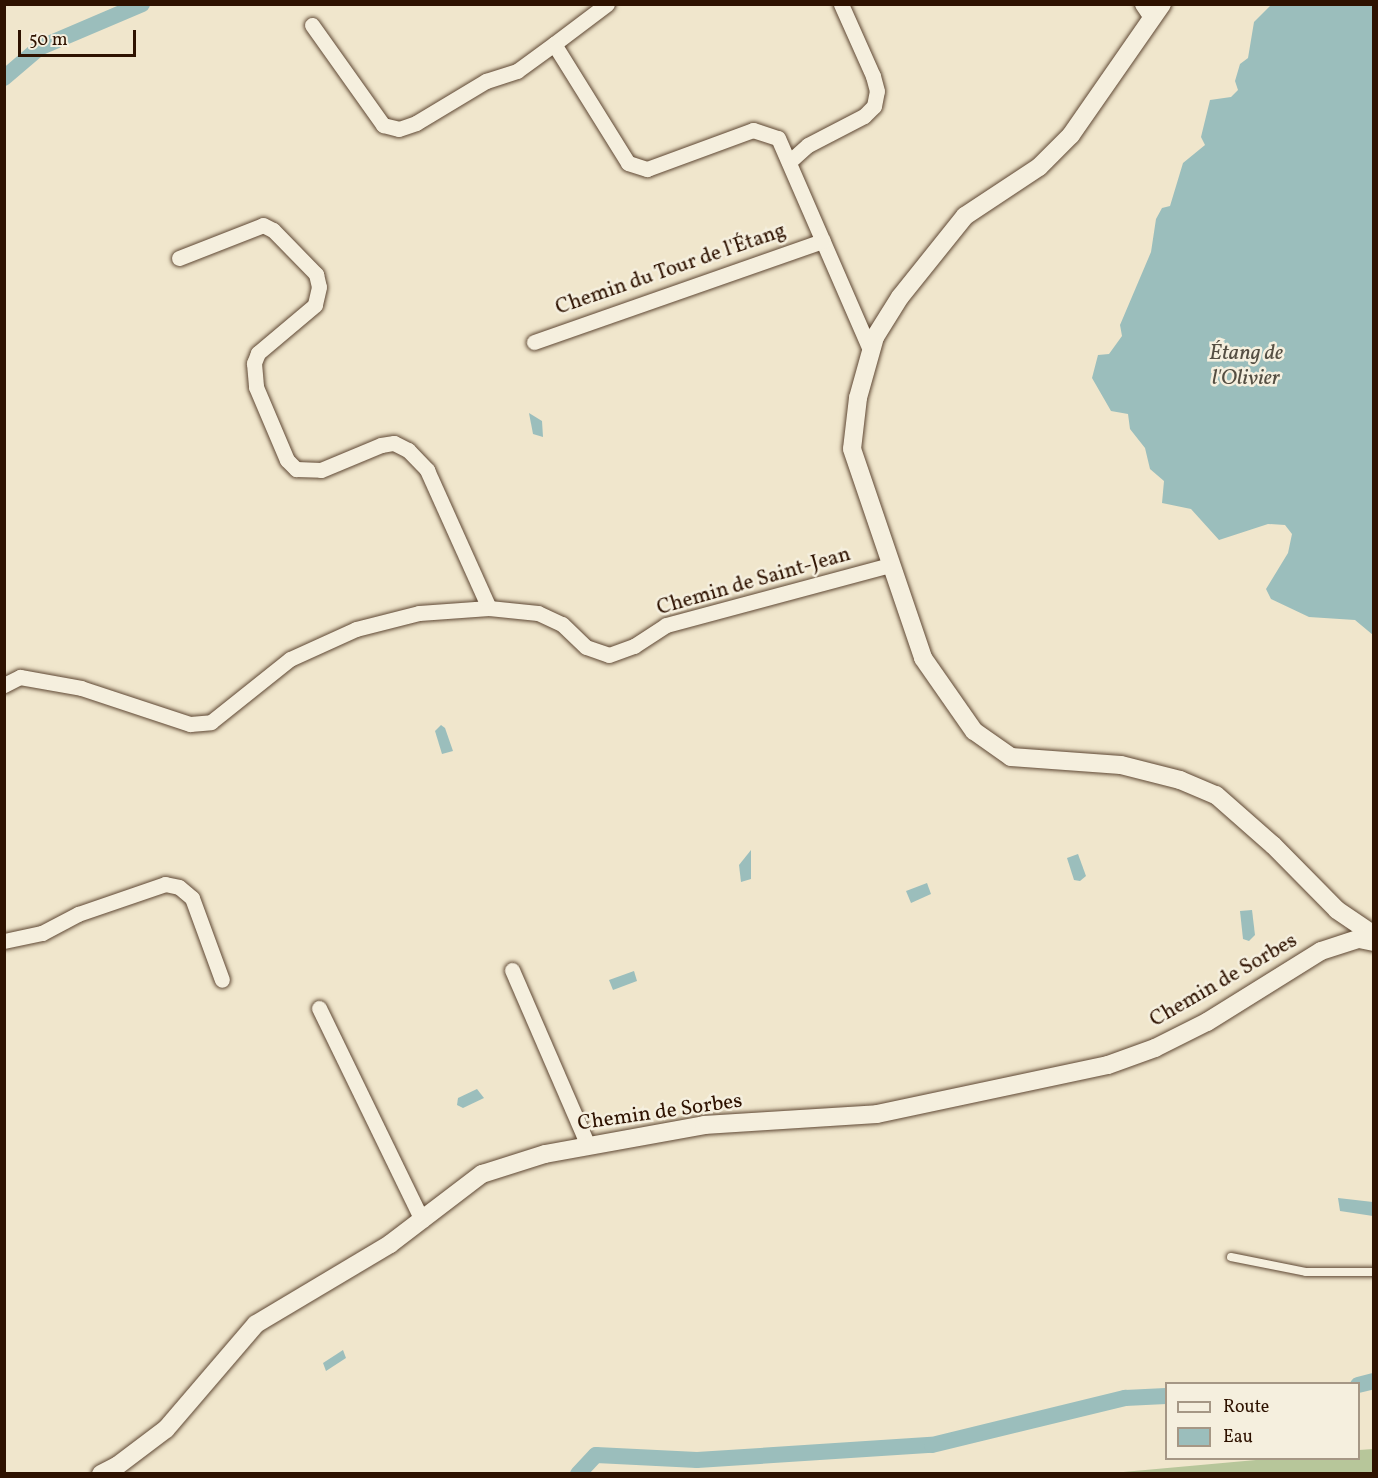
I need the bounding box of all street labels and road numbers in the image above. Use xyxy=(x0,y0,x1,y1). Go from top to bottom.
street label: Chemin du Tour de l'Étang xyxy=(552,219,790,321)
street label: Chemin de Saint-Jean xyxy=(654,542,854,622)
street label: Chemin de Sorbes xyxy=(1146,929,1302,1033)
street label: Chemin de Sorbes xyxy=(576,1089,744,1137)

